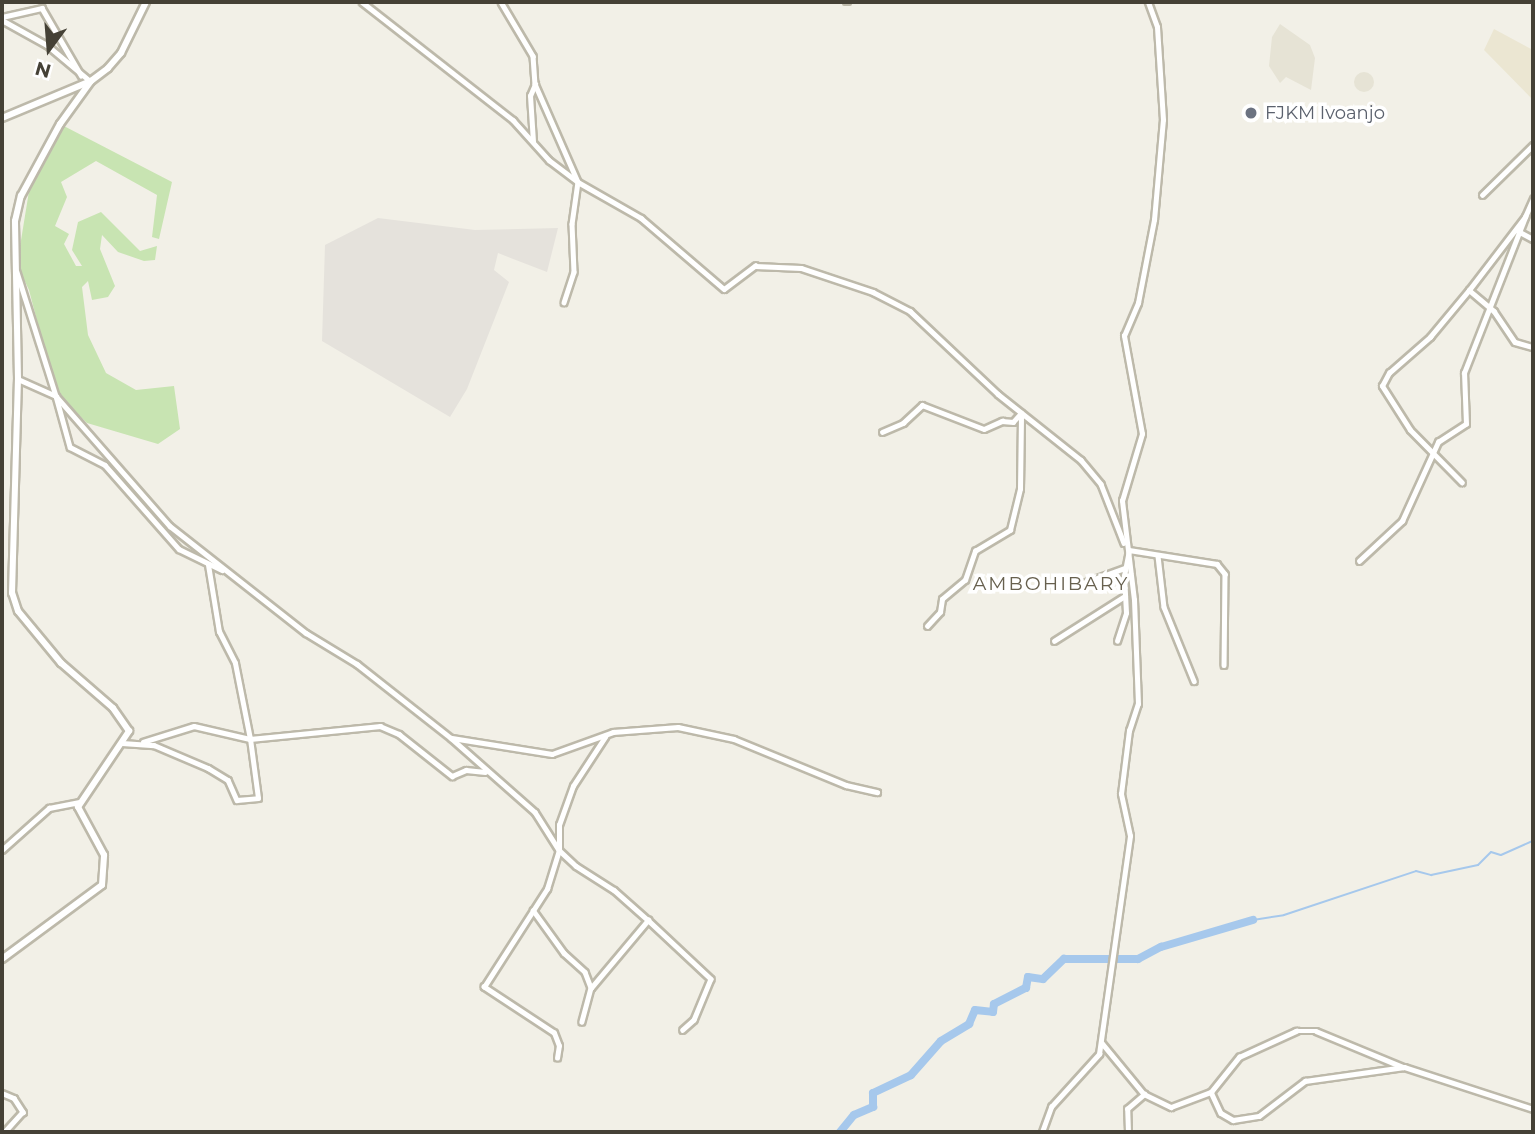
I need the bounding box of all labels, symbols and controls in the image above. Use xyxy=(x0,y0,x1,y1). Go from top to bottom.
north arrow xyxy=(14,14,84,84)
text: N xyxy=(33,56,54,83)
place label: FJKM Ivoanjo xyxy=(1265,102,1385,124)
marker: FJKM Ivoanjo xyxy=(1243,105,1259,121)
district label: AMBOHIBARY xyxy=(974,573,1128,595)

